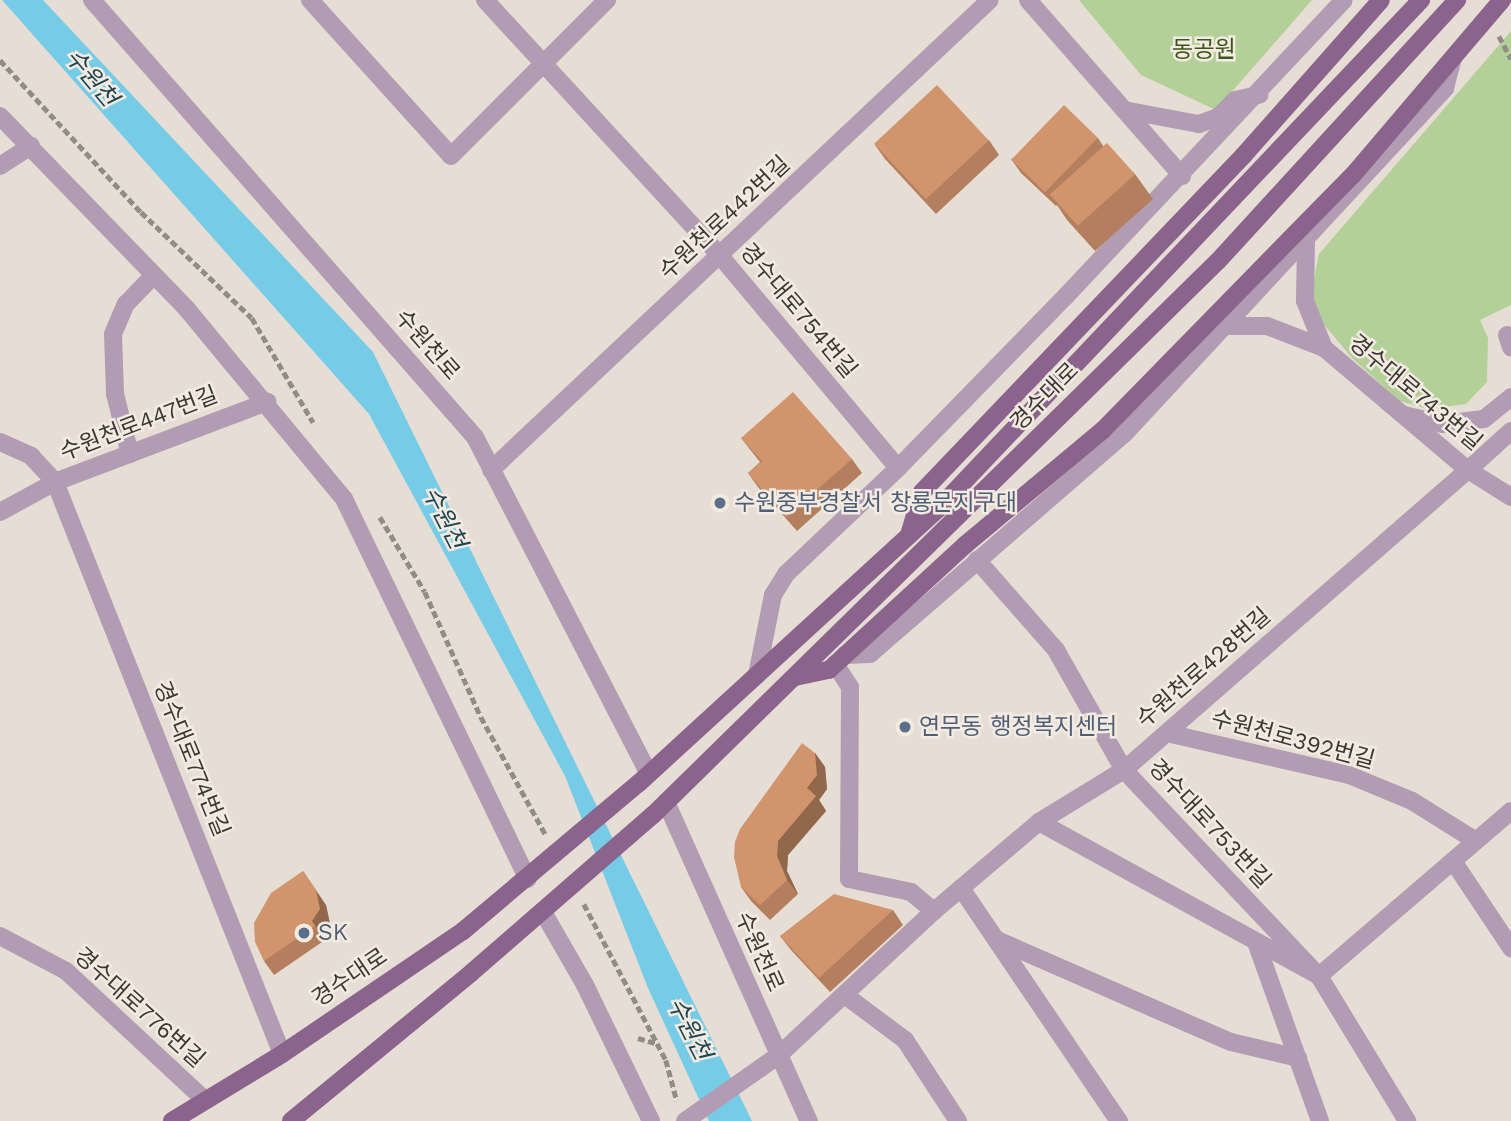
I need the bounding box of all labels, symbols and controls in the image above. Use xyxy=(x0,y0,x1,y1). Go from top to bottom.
park label: 동공원 xyxy=(1172,36,1236,64)
water label: 수원천 xyxy=(59,43,123,113)
street label: 수원천로442번길 xyxy=(654,150,796,286)
street label: 경수대로754번길 xyxy=(734,238,862,384)
street label: 수원천로 xyxy=(389,304,465,386)
street label: 경수대로743번길 xyxy=(1343,329,1487,457)
street label: 경수대로 xyxy=(1005,357,1085,437)
street label: 수원천로447번길 xyxy=(56,381,222,467)
water label: 수원천 xyxy=(416,482,472,554)
place label: 수원중부경찰서 창룡문지구대 xyxy=(734,489,1017,517)
marker: 수원중부경찰서 창룡문지구대 xyxy=(712,495,728,511)
street label: 수원천로428번길 xyxy=(1131,602,1277,734)
street label: 경수대로774번길 xyxy=(147,677,235,841)
street label: 수원천로392번길 xyxy=(1208,705,1378,775)
place label: 연무동 행정복지센터 xyxy=(919,713,1117,741)
marker: 연무동 행정복지센터 xyxy=(897,719,913,735)
street label: 경수대로753번길 xyxy=(1142,754,1276,894)
street label: 수원천로 xyxy=(729,908,789,996)
place label: SK xyxy=(318,919,348,947)
marker: SK xyxy=(296,925,312,941)
street label: 경수대로776번길 xyxy=(68,942,210,1074)
street label: 경수대로 xyxy=(307,943,393,1013)
water label: 수원천 xyxy=(661,993,717,1065)

